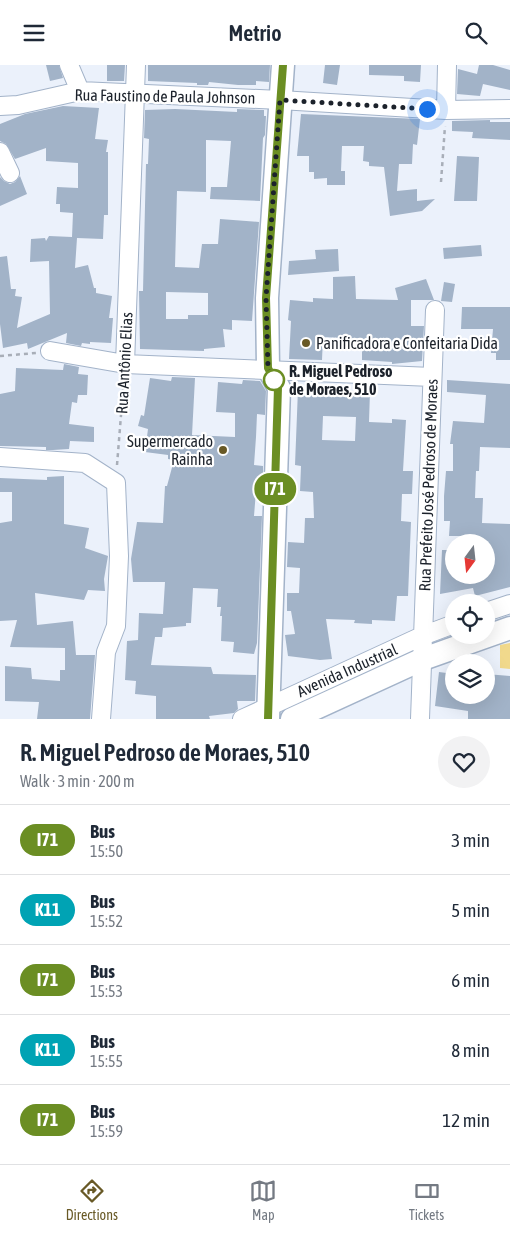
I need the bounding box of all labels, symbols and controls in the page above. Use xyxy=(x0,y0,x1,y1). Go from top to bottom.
icon: menu xyxy=(20,19,48,47)
icon: search xyxy=(462,19,490,47)
text: Metrio xyxy=(229,20,281,46)
street label: Rua Faustino de Paula Johnson xyxy=(74,85,256,107)
your location xyxy=(415,97,440,122)
street label: Rua Antônio Elias xyxy=(112,311,136,414)
place label: Panificadora e Confeitaria Dida xyxy=(316,334,498,352)
marker: Panificadora e Confeitaria Dida xyxy=(300,337,312,349)
place label: R. Miguel Pedroso de Moraes, 510 xyxy=(289,362,393,398)
marker: R. Miguel Pedroso de Moraes, 510 xyxy=(263,369,285,391)
street label: Rua Prefeito José Pedroso de Moraes xyxy=(415,378,441,592)
place label: Supermercado Rainha xyxy=(127,432,213,468)
marker: Supermercado Rainha xyxy=(217,444,229,456)
line badge: I71 xyxy=(246,473,304,505)
text: I71 xyxy=(264,478,286,499)
north arrow xyxy=(445,534,495,584)
map controls xyxy=(445,534,495,704)
button: locate xyxy=(445,594,495,644)
street label: Avenida Industrial xyxy=(294,640,401,700)
button: layers xyxy=(445,654,495,704)
button: heart xyxy=(438,736,490,788)
text: R. Miguel Pedroso de Moraes, 510 xyxy=(20,739,310,766)
text: Walk · 3 min · 200 m xyxy=(20,772,134,790)
text: Bus xyxy=(90,820,115,842)
text: I71 xyxy=(37,829,58,850)
text: 3 min xyxy=(451,829,490,851)
text: 15:50 xyxy=(90,842,123,860)
text: Bus xyxy=(90,890,115,912)
text: K11 xyxy=(35,899,60,920)
text: 5 min xyxy=(451,899,490,921)
text: 15:52 xyxy=(90,912,123,930)
text: Bus xyxy=(90,960,115,982)
text: I71 xyxy=(37,969,58,990)
text: 6 min xyxy=(451,969,490,991)
text: 15:53 xyxy=(90,982,123,1000)
text: Bus xyxy=(90,1030,115,1052)
text: K11 xyxy=(35,1039,60,1060)
text: 8 min xyxy=(451,1039,490,1061)
text: 15:55 xyxy=(90,1052,123,1070)
text: Bus xyxy=(90,1100,115,1122)
text: I71 xyxy=(37,1109,58,1130)
text: 12 min xyxy=(442,1109,490,1131)
text: 15:59 xyxy=(90,1122,123,1140)
tab: Directions xyxy=(66,1177,118,1223)
tab: Map xyxy=(249,1177,277,1223)
tab: Tickets xyxy=(409,1177,444,1223)

